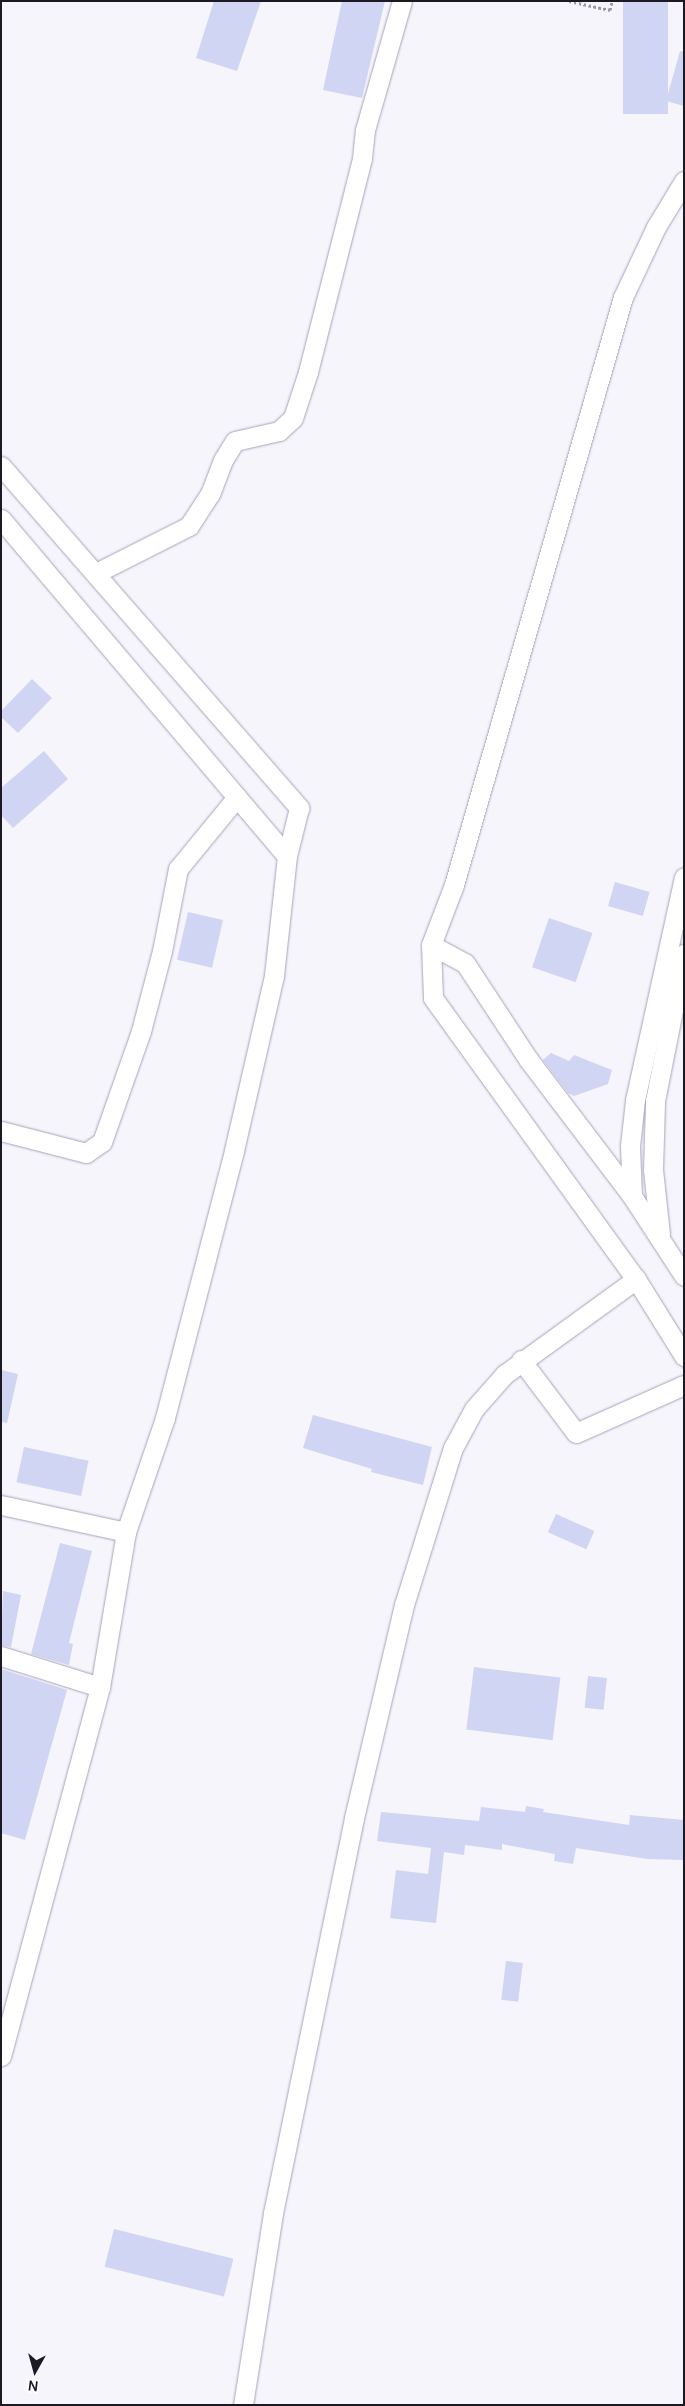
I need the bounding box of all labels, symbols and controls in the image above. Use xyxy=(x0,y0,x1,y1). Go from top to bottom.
north arrow xyxy=(10,2346,60,2396)
text: N xyxy=(27,2376,39,2396)

